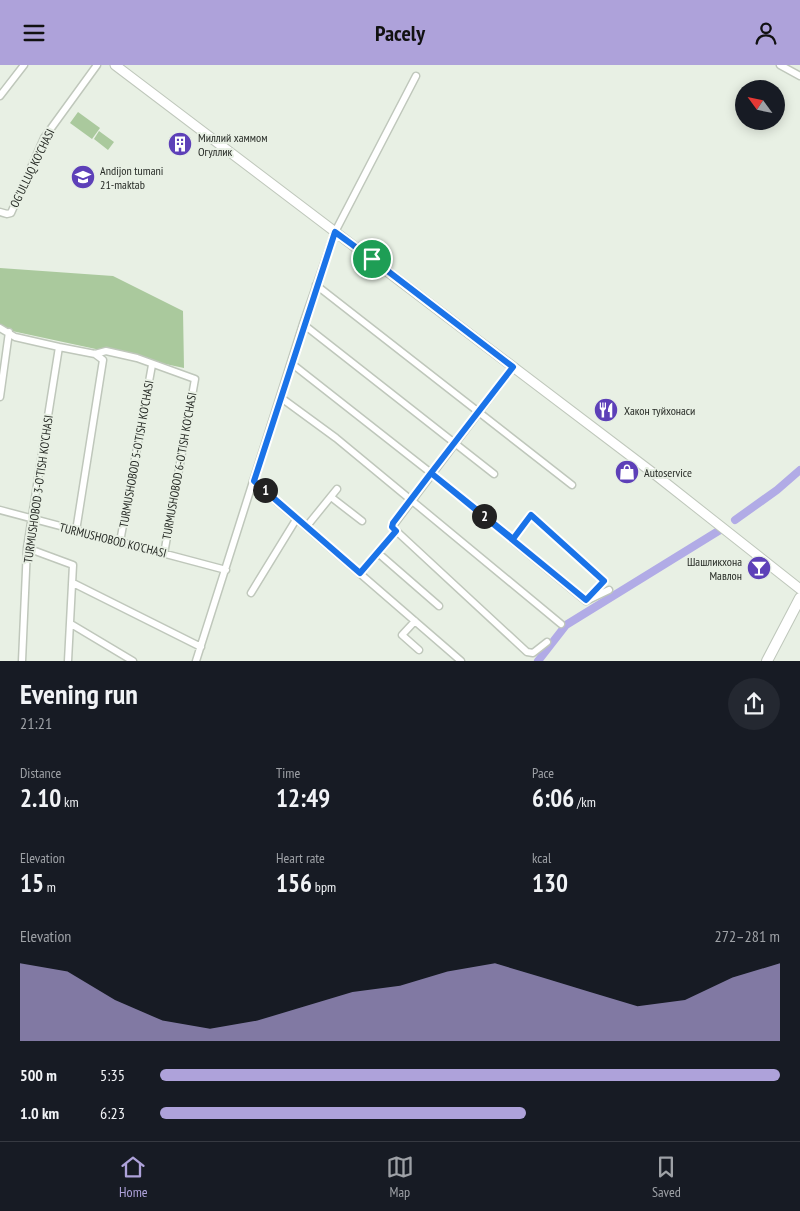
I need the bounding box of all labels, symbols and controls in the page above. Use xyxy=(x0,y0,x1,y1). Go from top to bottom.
icon: menu xyxy=(20,19,48,47)
text: Pacely xyxy=(375,19,425,47)
icon: person xyxy=(752,19,780,47)
north arrow xyxy=(735,80,785,130)
map controls xyxy=(735,80,785,130)
street label: OG'ULLUQ KO'CHASI xyxy=(7,126,57,210)
place label: Миллий хаммом Огуллик xyxy=(198,130,267,159)
building icon: Миллий хаммом Огуллик xyxy=(167,131,193,157)
place label: Andijon tumani 21-maktab xyxy=(100,163,163,192)
school or university icon: Andijon tumani 21-maktab xyxy=(70,164,96,190)
pin xyxy=(351,238,393,280)
icon: arrive xyxy=(358,245,386,273)
street label: TURMUSHOBOD 5-O'TISH KO'CHASI xyxy=(116,379,156,529)
street label: TURMUSHOBOD 6-O'TISH KO'CHASI xyxy=(159,391,199,541)
restaurant icon: Хакон туйхонаси xyxy=(593,397,619,423)
place label: Хакон туйхонаси xyxy=(624,403,695,418)
street label: TURMUSHOBOD 3-O'TISH KO'CHASI xyxy=(20,414,56,564)
shop icon: Autoservice xyxy=(614,459,640,485)
place label: Autoservice xyxy=(644,465,692,480)
pin: 1 xyxy=(252,477,278,503)
text: 1 xyxy=(262,481,269,499)
pin: 2 xyxy=(472,503,496,529)
text: 2 xyxy=(481,507,488,525)
street label: TURMUSHOBOD KO'CHASI xyxy=(58,519,168,561)
place label: Шашликхона Мавлон xyxy=(687,554,742,583)
bar icon: Шашликхона Мавлон xyxy=(746,555,772,581)
text: Evening run xyxy=(20,675,138,712)
button: share xyxy=(728,678,780,730)
text: 21:21 xyxy=(20,713,52,733)
text: Distance xyxy=(20,764,61,782)
text: Time xyxy=(276,764,300,782)
text: Pace xyxy=(532,764,554,782)
text: 2.10 xyxy=(20,782,61,814)
text: 12:49 xyxy=(276,782,330,814)
text: 6:06 xyxy=(532,782,574,814)
text: km xyxy=(61,793,79,811)
text: /km xyxy=(574,793,596,811)
text: Elevation xyxy=(20,849,65,867)
text: Heart rate xyxy=(276,849,325,867)
text: kcal xyxy=(532,849,551,867)
text: 15 xyxy=(20,867,44,899)
text: 156 xyxy=(276,867,312,899)
text: 130 xyxy=(532,867,568,899)
text: m xyxy=(44,878,56,896)
text: bpm xyxy=(312,878,336,896)
text: Elevation xyxy=(20,926,71,946)
text: 272–281 m xyxy=(715,926,780,946)
text: 500 m xyxy=(20,1065,57,1085)
text: 5:35 xyxy=(100,1065,125,1085)
text: 1.0 km xyxy=(20,1103,59,1123)
text: 6:23 xyxy=(100,1103,125,1123)
tab: Home xyxy=(119,1153,148,1201)
tab: Map xyxy=(386,1153,414,1201)
tab: Saved xyxy=(652,1153,681,1201)

